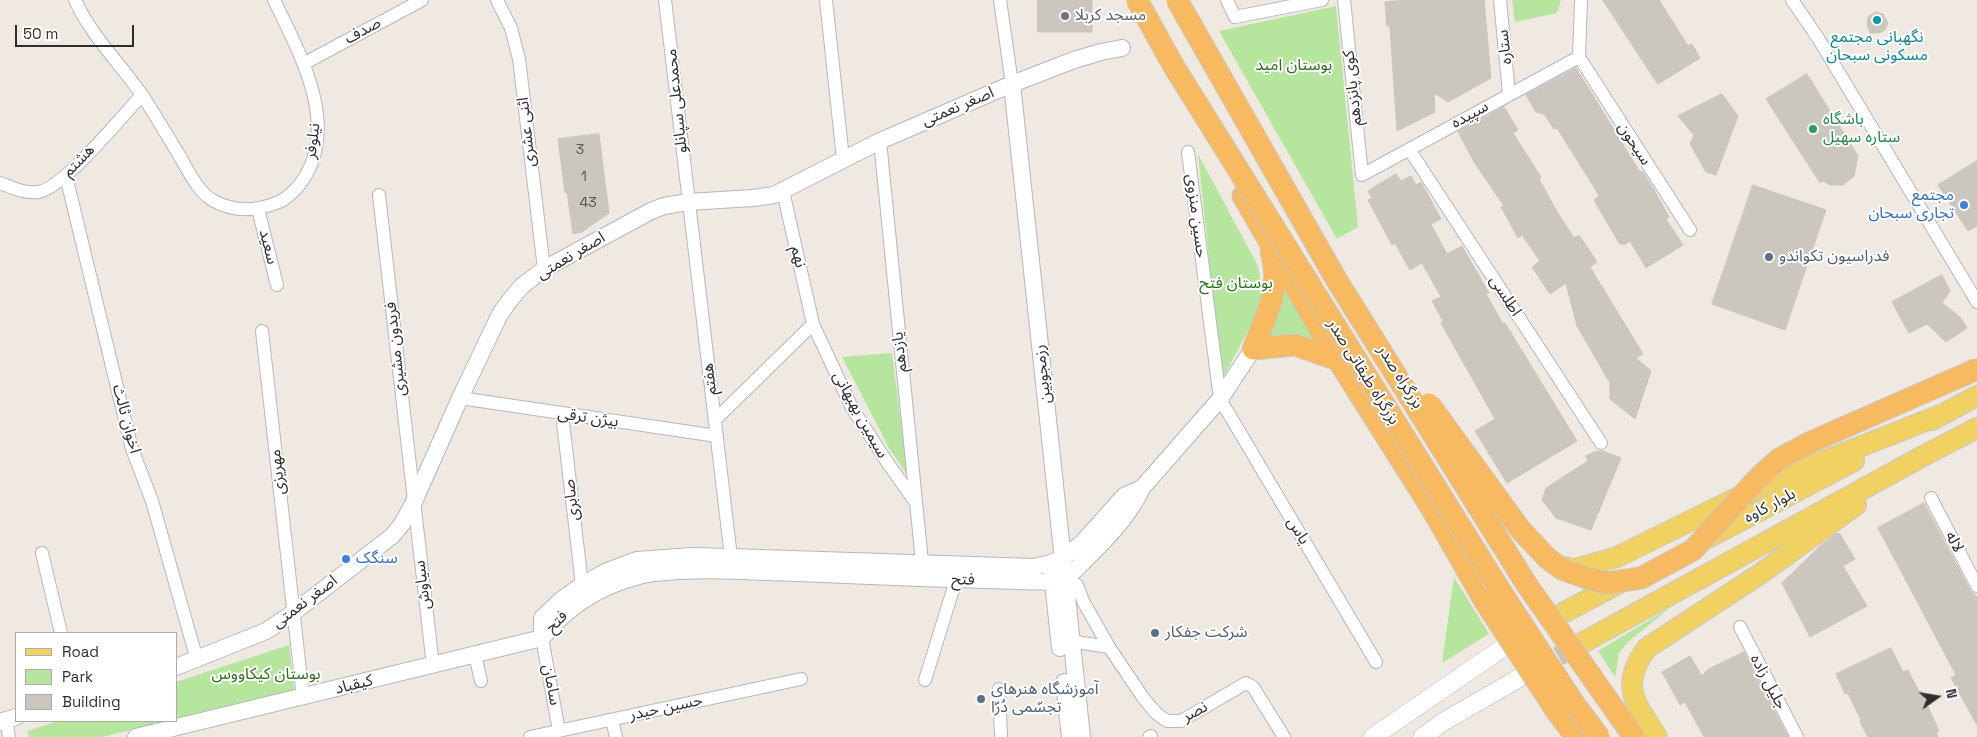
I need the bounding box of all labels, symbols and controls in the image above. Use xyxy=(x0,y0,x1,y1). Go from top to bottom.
place label: مسجد کربلا xyxy=(1075,6,1146,26)
marker: مسجد کربلا xyxy=(1059,10,1071,22)
street label: صدف xyxy=(341,13,385,49)
marker: نگهبانی مجتمع مسکونی سبحان xyxy=(1871,14,1883,26)
scale bar xyxy=(18,15,136,47)
text: 50 m xyxy=(23,24,58,43)
place label: نگهبانی مجتمع مسکونی سبحان xyxy=(1826,28,1928,66)
street label: ستاره xyxy=(1494,29,1516,65)
street label: محمدعلی سپانلو xyxy=(662,48,692,154)
street label: کوی پانزدهم xyxy=(1339,49,1367,127)
park label: بوستان امید xyxy=(1256,56,1332,76)
street label: اصغر نعمتی xyxy=(919,83,997,131)
street label: اثنی عشری xyxy=(514,96,540,168)
street label: سپیده xyxy=(1448,97,1492,133)
place label: باشگاه ستاره سهیل xyxy=(1823,110,1900,148)
street label: سیحون xyxy=(1613,119,1655,169)
street label: نیلوفر xyxy=(301,122,325,160)
marker: باشگاه ستاره سهیل xyxy=(1807,123,1819,135)
street label: هشتم xyxy=(59,141,99,181)
house number: 3 xyxy=(576,142,584,158)
house number: 1 xyxy=(581,169,587,185)
street label: حسین منزوی xyxy=(1181,173,1211,259)
place label: مجتمع تجاری سبحان xyxy=(1868,186,1954,224)
house number: 43 xyxy=(579,195,597,211)
marker: مجتمع تجاری سبحان xyxy=(1958,199,1970,211)
street label: سعید xyxy=(254,228,282,266)
street label: اصغر نعمتی xyxy=(533,228,609,284)
street label: نهم xyxy=(786,244,810,270)
place label: فدراسیون تکواندو xyxy=(1779,247,1889,267)
marker: فدراسیون تکواندو xyxy=(1763,251,1775,263)
street label: اطلسی xyxy=(1485,272,1525,320)
park label: بوستان فتح xyxy=(1199,274,1273,294)
street label: فریدون مشیری xyxy=(381,301,411,397)
street label: بزرگراه طبقاتی صدر xyxy=(1323,316,1403,428)
street label: یازدهم xyxy=(888,331,912,373)
street label: بزرگراه صدر xyxy=(1373,342,1427,412)
street label: رزمجوبین xyxy=(1030,344,1056,404)
street label: هفتم xyxy=(699,362,721,396)
street label: سیمین بهبهانی xyxy=(828,368,892,462)
street label: اخوان ثالث xyxy=(108,382,144,456)
street label: بیژن ترقی xyxy=(556,404,620,432)
street label: مهریزی xyxy=(266,448,290,496)
street label: صابری xyxy=(560,478,584,522)
street label: بلوار کاوه xyxy=(1741,485,1799,527)
street label: یاس xyxy=(1282,514,1314,548)
street label: لاله xyxy=(1941,528,1967,556)
place label: سنگک xyxy=(356,549,398,569)
marker: سنگک xyxy=(340,553,352,565)
street label: سیاوش xyxy=(410,559,436,611)
street label: فتح xyxy=(951,570,975,590)
street label: اصغر نعمتی xyxy=(269,571,341,633)
street label: فتح xyxy=(542,607,572,637)
place label: شرکت جفکار xyxy=(1165,623,1247,643)
marker: شرکت جفکار xyxy=(1149,627,1161,639)
legend xyxy=(15,632,178,722)
text: Road xyxy=(62,642,99,661)
street label: جلیل زاده xyxy=(1746,651,1790,713)
street label: سامان xyxy=(538,663,564,707)
park label: بوستان کیکاووس xyxy=(211,665,321,685)
text: Park xyxy=(62,667,93,686)
street label: کیقباد xyxy=(333,671,375,699)
north arrow xyxy=(1912,672,1962,722)
place label: آموزشگاه هنرهای تجسّمی دُرّا xyxy=(991,680,1098,718)
text: N xyxy=(1942,687,1961,700)
street label: حسین حیدر xyxy=(628,691,704,725)
text: Building xyxy=(62,692,121,711)
marker: آموزشگاه هنرهای تجسّمی دُرّا xyxy=(975,693,987,705)
street label: نصر xyxy=(1179,697,1211,727)

